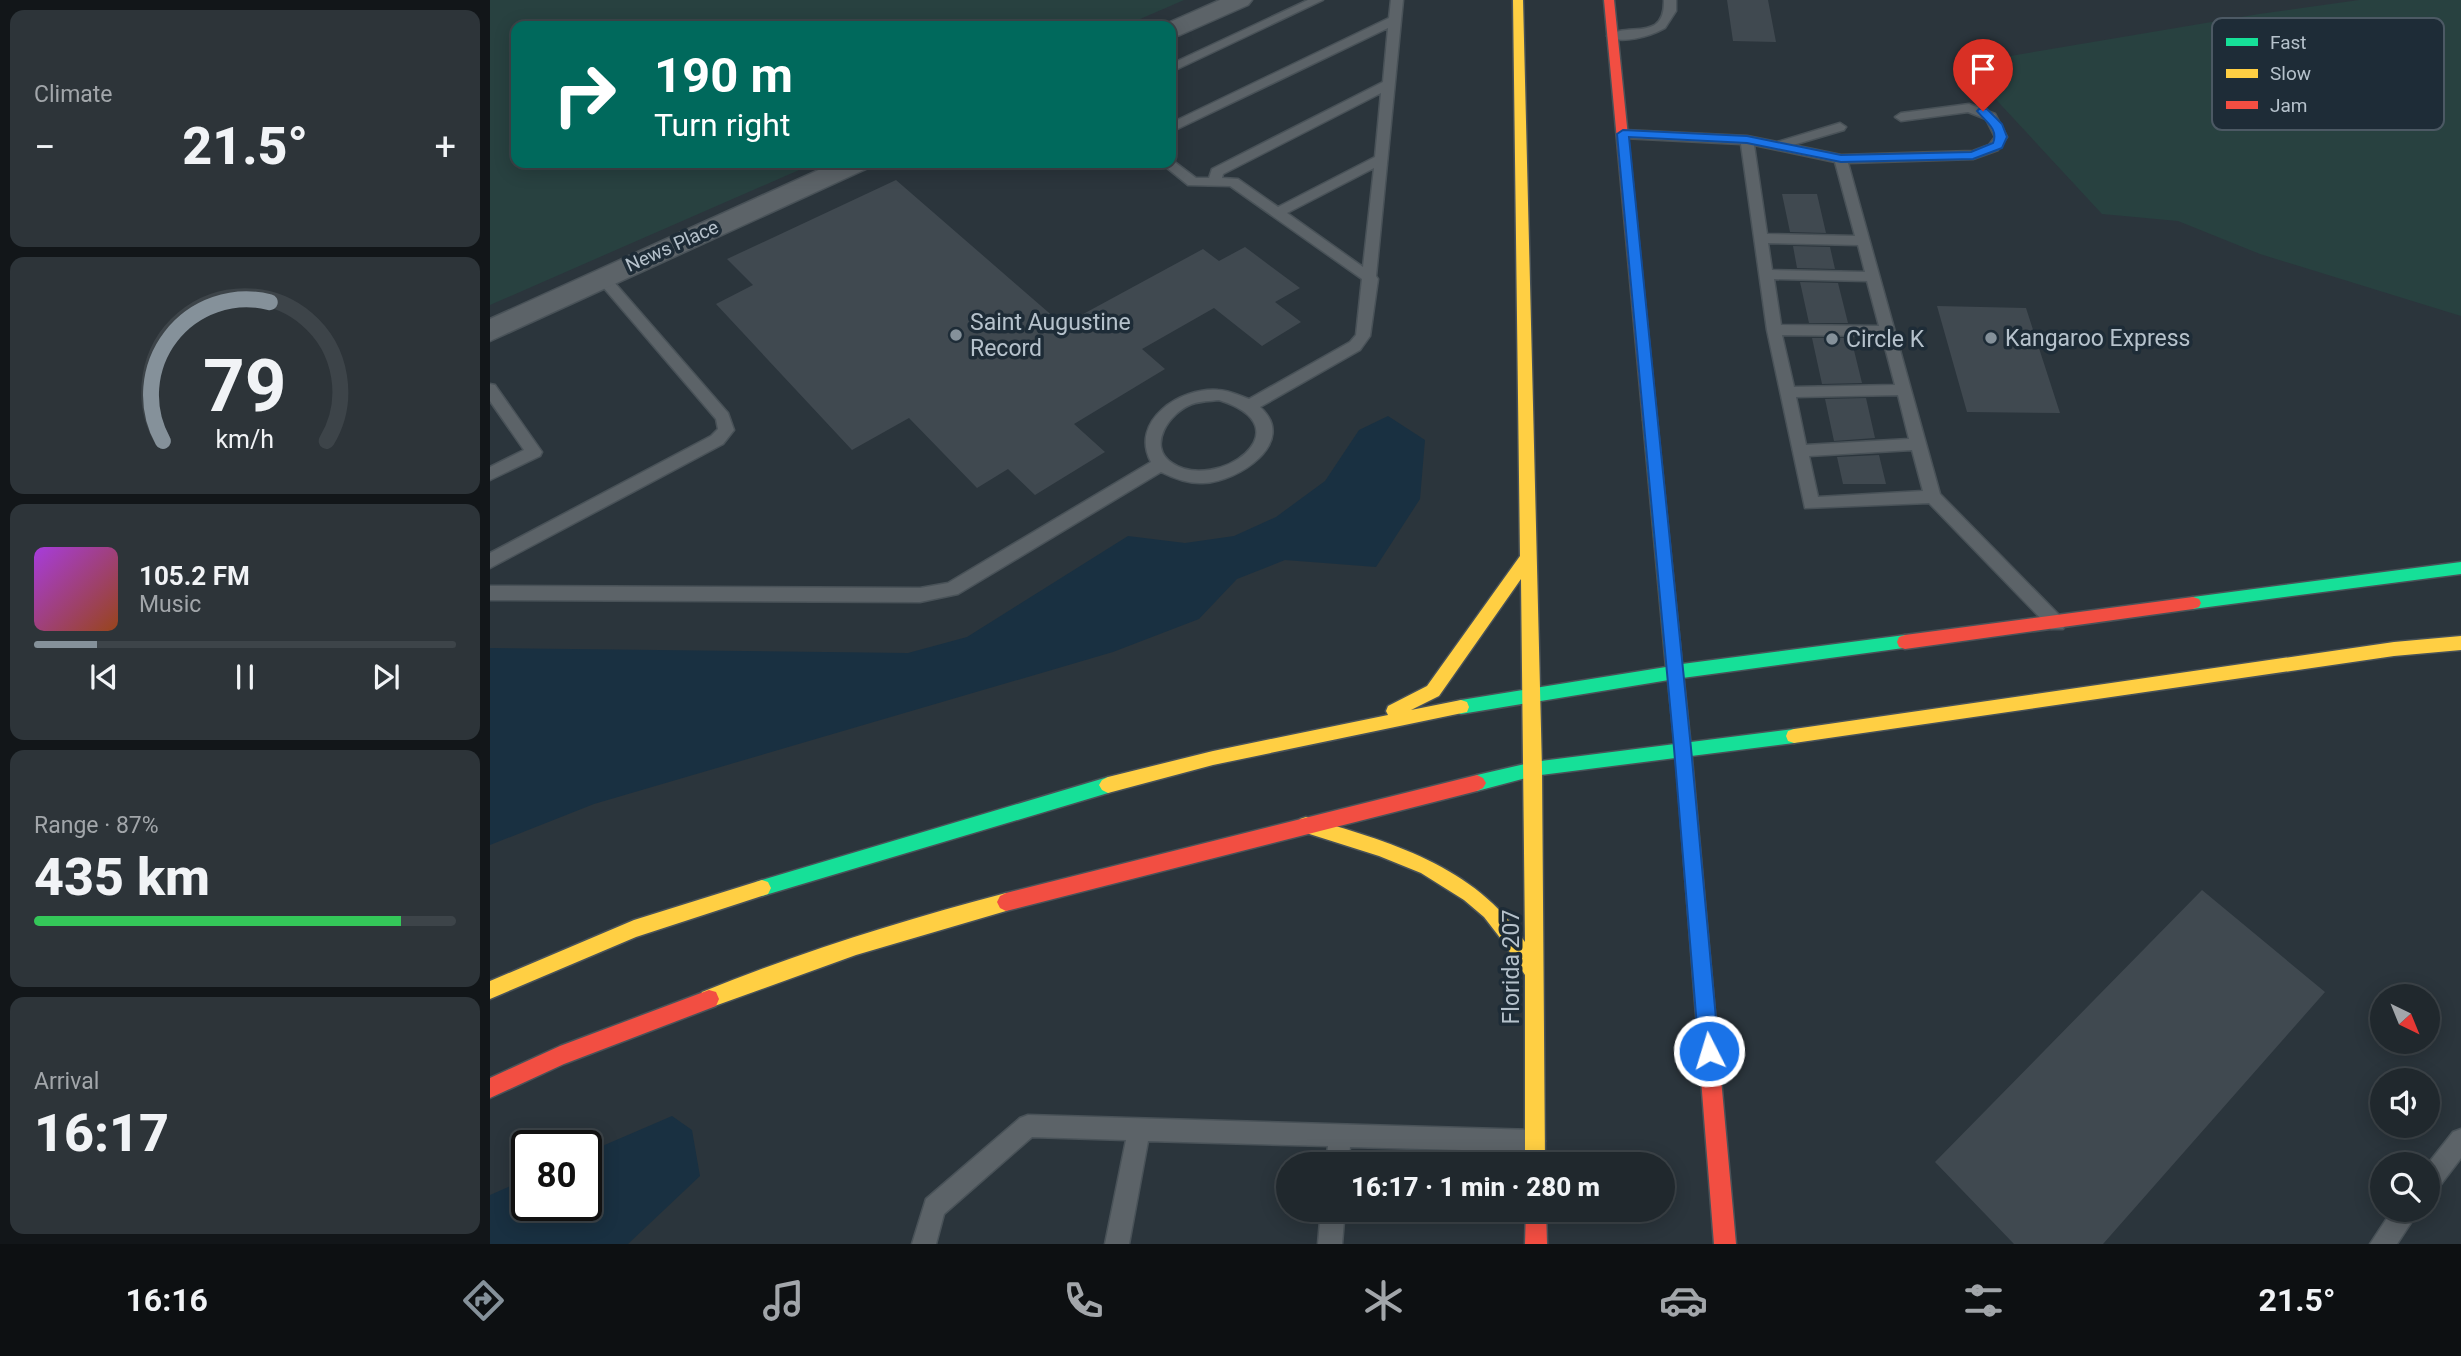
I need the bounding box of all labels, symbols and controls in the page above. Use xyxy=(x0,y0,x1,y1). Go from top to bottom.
legend xyxy=(2212,18,2444,130)
text: Fast xyxy=(2270,31,2307,54)
pin xyxy=(1953,39,2013,111)
text: 190 m xyxy=(654,47,793,104)
icon: right xyxy=(539,49,630,140)
icon: arrive xyxy=(1964,50,2002,88)
text: Slow xyxy=(2270,62,2311,85)
text: Climate xyxy=(34,81,113,108)
text: Jam xyxy=(2270,94,2307,117)
text: Turn right xyxy=(654,106,790,144)
text: 21.5° xyxy=(182,116,308,177)
text: − xyxy=(34,125,56,169)
text: + xyxy=(434,125,456,169)
street label: News Place xyxy=(622,215,722,277)
place label: Saint Augustine Record xyxy=(970,309,1131,362)
place label: Kangaroo Express xyxy=(2005,325,2191,352)
place label: Circle K xyxy=(1846,326,1925,353)
marker: Saint Augustine Record xyxy=(948,327,964,343)
marker: Kangaroo Express xyxy=(1983,330,1999,346)
marker: Circle K xyxy=(1824,331,1840,347)
text: 79 xyxy=(203,344,287,430)
text: km/h xyxy=(216,425,274,454)
text: 105.2 FM xyxy=(139,561,250,591)
text: Music xyxy=(139,591,201,618)
icon: previous xyxy=(85,658,123,696)
icon: pause xyxy=(226,658,264,696)
icon: next xyxy=(367,658,405,696)
text: Range · 87% xyxy=(34,812,159,839)
text: 435 km xyxy=(34,847,210,908)
street label: Florida 207 xyxy=(1498,910,1525,1024)
north arrow xyxy=(2370,984,2440,1054)
map controls xyxy=(2370,984,2440,1222)
position arrow xyxy=(1672,1014,1746,1088)
text: Arrival xyxy=(34,1068,99,1095)
button: sound xyxy=(2370,1068,2440,1138)
text: 16:17 xyxy=(34,1103,169,1164)
speed limit sign: 80 xyxy=(511,1130,602,1221)
button: search xyxy=(2370,1152,2440,1222)
text: 16:17 · 1 min · 280 m xyxy=(1351,1172,1600,1202)
icon: directions xyxy=(459,1276,508,1325)
icon: music xyxy=(759,1276,808,1325)
icon: phone xyxy=(1059,1276,1108,1325)
icon: climate xyxy=(1359,1276,1408,1325)
icon: car xyxy=(1659,1276,1708,1325)
icon: filters xyxy=(1959,1276,2008,1325)
text: 16:16 xyxy=(125,1281,208,1319)
text: 21.5° xyxy=(2259,1281,2335,1319)

